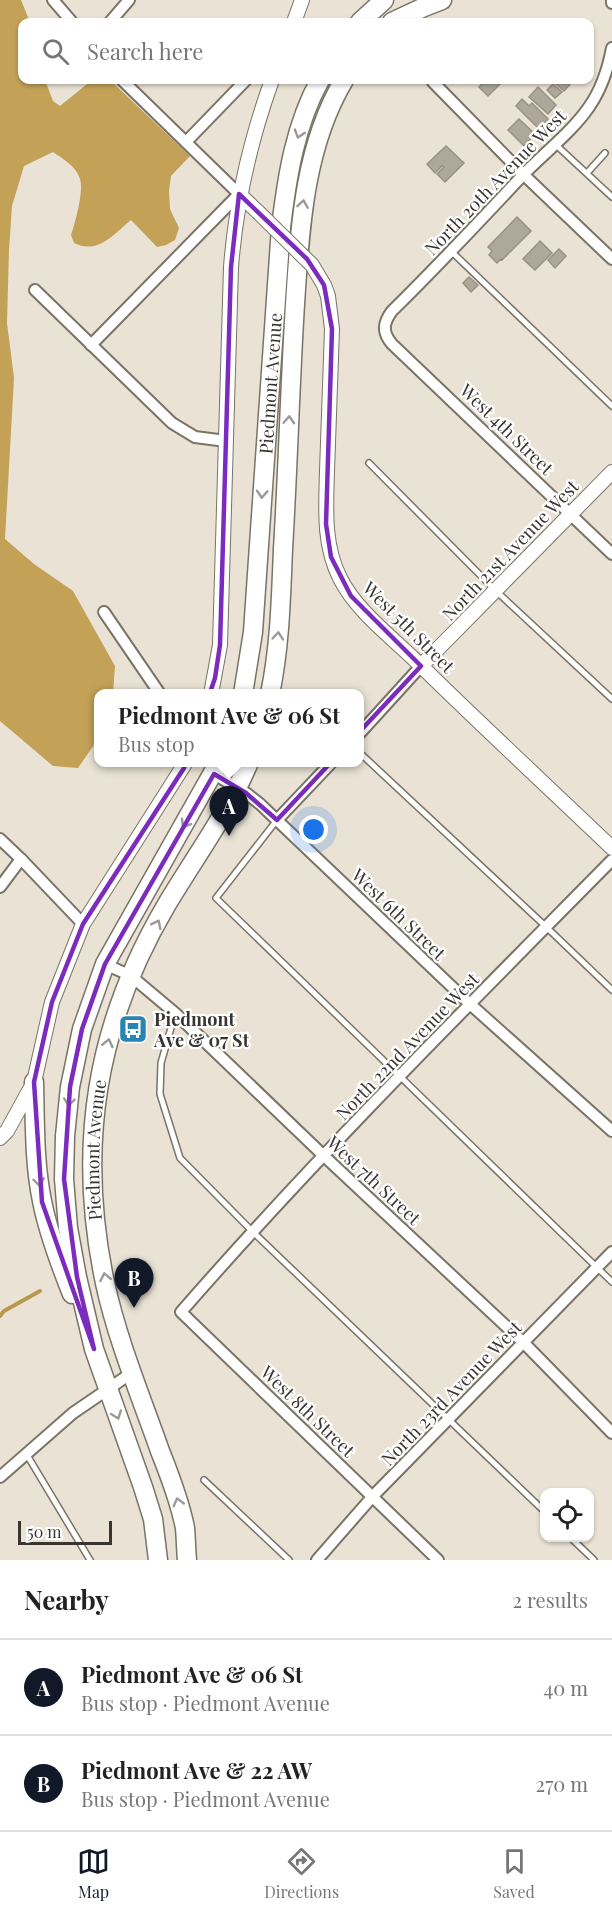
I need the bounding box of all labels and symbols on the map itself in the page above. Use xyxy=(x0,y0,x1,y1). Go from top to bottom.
street label: North 20th Avenue West xyxy=(419,104,571,260)
one-way arrow xyxy=(293,128,306,139)
one-way arrow xyxy=(297,200,309,209)
street label: Piedmont Avenue xyxy=(253,312,287,455)
street label: West 4th Street xyxy=(454,378,559,480)
one-way arrow xyxy=(283,415,296,424)
street label: North 21st Avenue West xyxy=(436,474,584,626)
one-way arrow xyxy=(256,490,269,499)
street label: West 5th Street xyxy=(357,575,460,678)
one-way arrow xyxy=(271,631,284,640)
pin: A xyxy=(210,786,248,836)
your location xyxy=(299,815,328,844)
one-way arrow xyxy=(180,818,192,828)
street label: West 6th Street xyxy=(346,862,452,965)
one-way arrow xyxy=(150,920,161,930)
street label: North 22nd Avenue West xyxy=(330,967,484,1125)
place label: Piedmont Ave & 07 St xyxy=(153,1007,250,1052)
bus stop icon: Piedmont Ave & 07 St xyxy=(117,1013,149,1045)
one-way arrow xyxy=(100,1038,113,1048)
street label: Piedmont Avenue xyxy=(80,1078,112,1222)
one-way arrow xyxy=(63,1097,76,1106)
street label: West 7th Street xyxy=(321,1130,426,1230)
one-way arrow xyxy=(33,1177,45,1186)
pin: B xyxy=(114,1258,154,1308)
one-way arrow xyxy=(99,1273,112,1283)
street label: North 23rd Avenue West xyxy=(376,1315,527,1470)
street label: West 8th Street xyxy=(255,1359,361,1462)
one-way arrow xyxy=(110,1410,123,1420)
one-way arrow xyxy=(173,1498,185,1508)
scale bar xyxy=(18,1518,112,1546)

